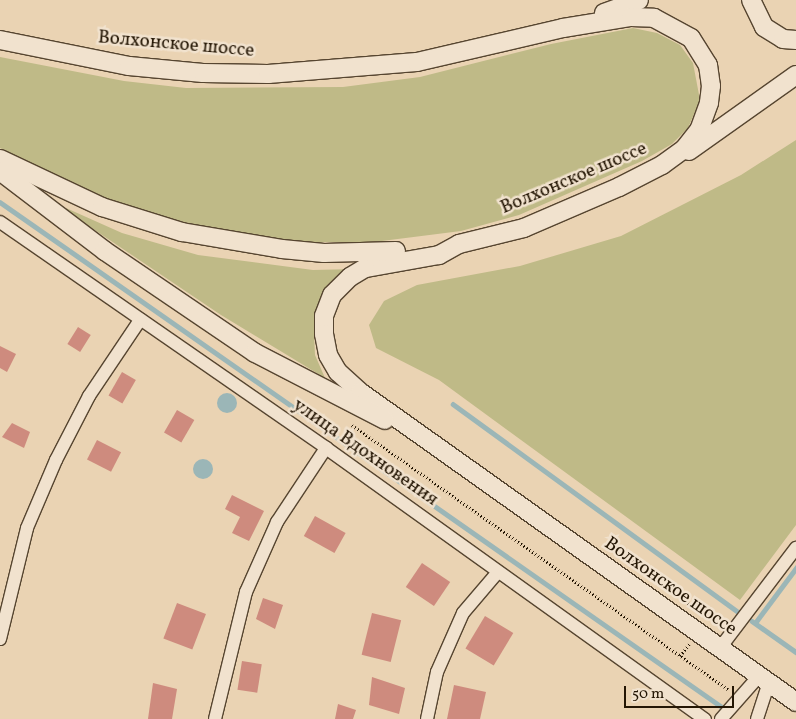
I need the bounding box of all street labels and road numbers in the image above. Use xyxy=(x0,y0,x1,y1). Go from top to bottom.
street label: Волхонское шоссе xyxy=(97,27,255,63)
street label: Волхонское шоссе xyxy=(497,138,651,220)
street label: улица Вдохновения xyxy=(288,394,442,512)
street label: Волхонское шоссе xyxy=(599,533,741,641)

